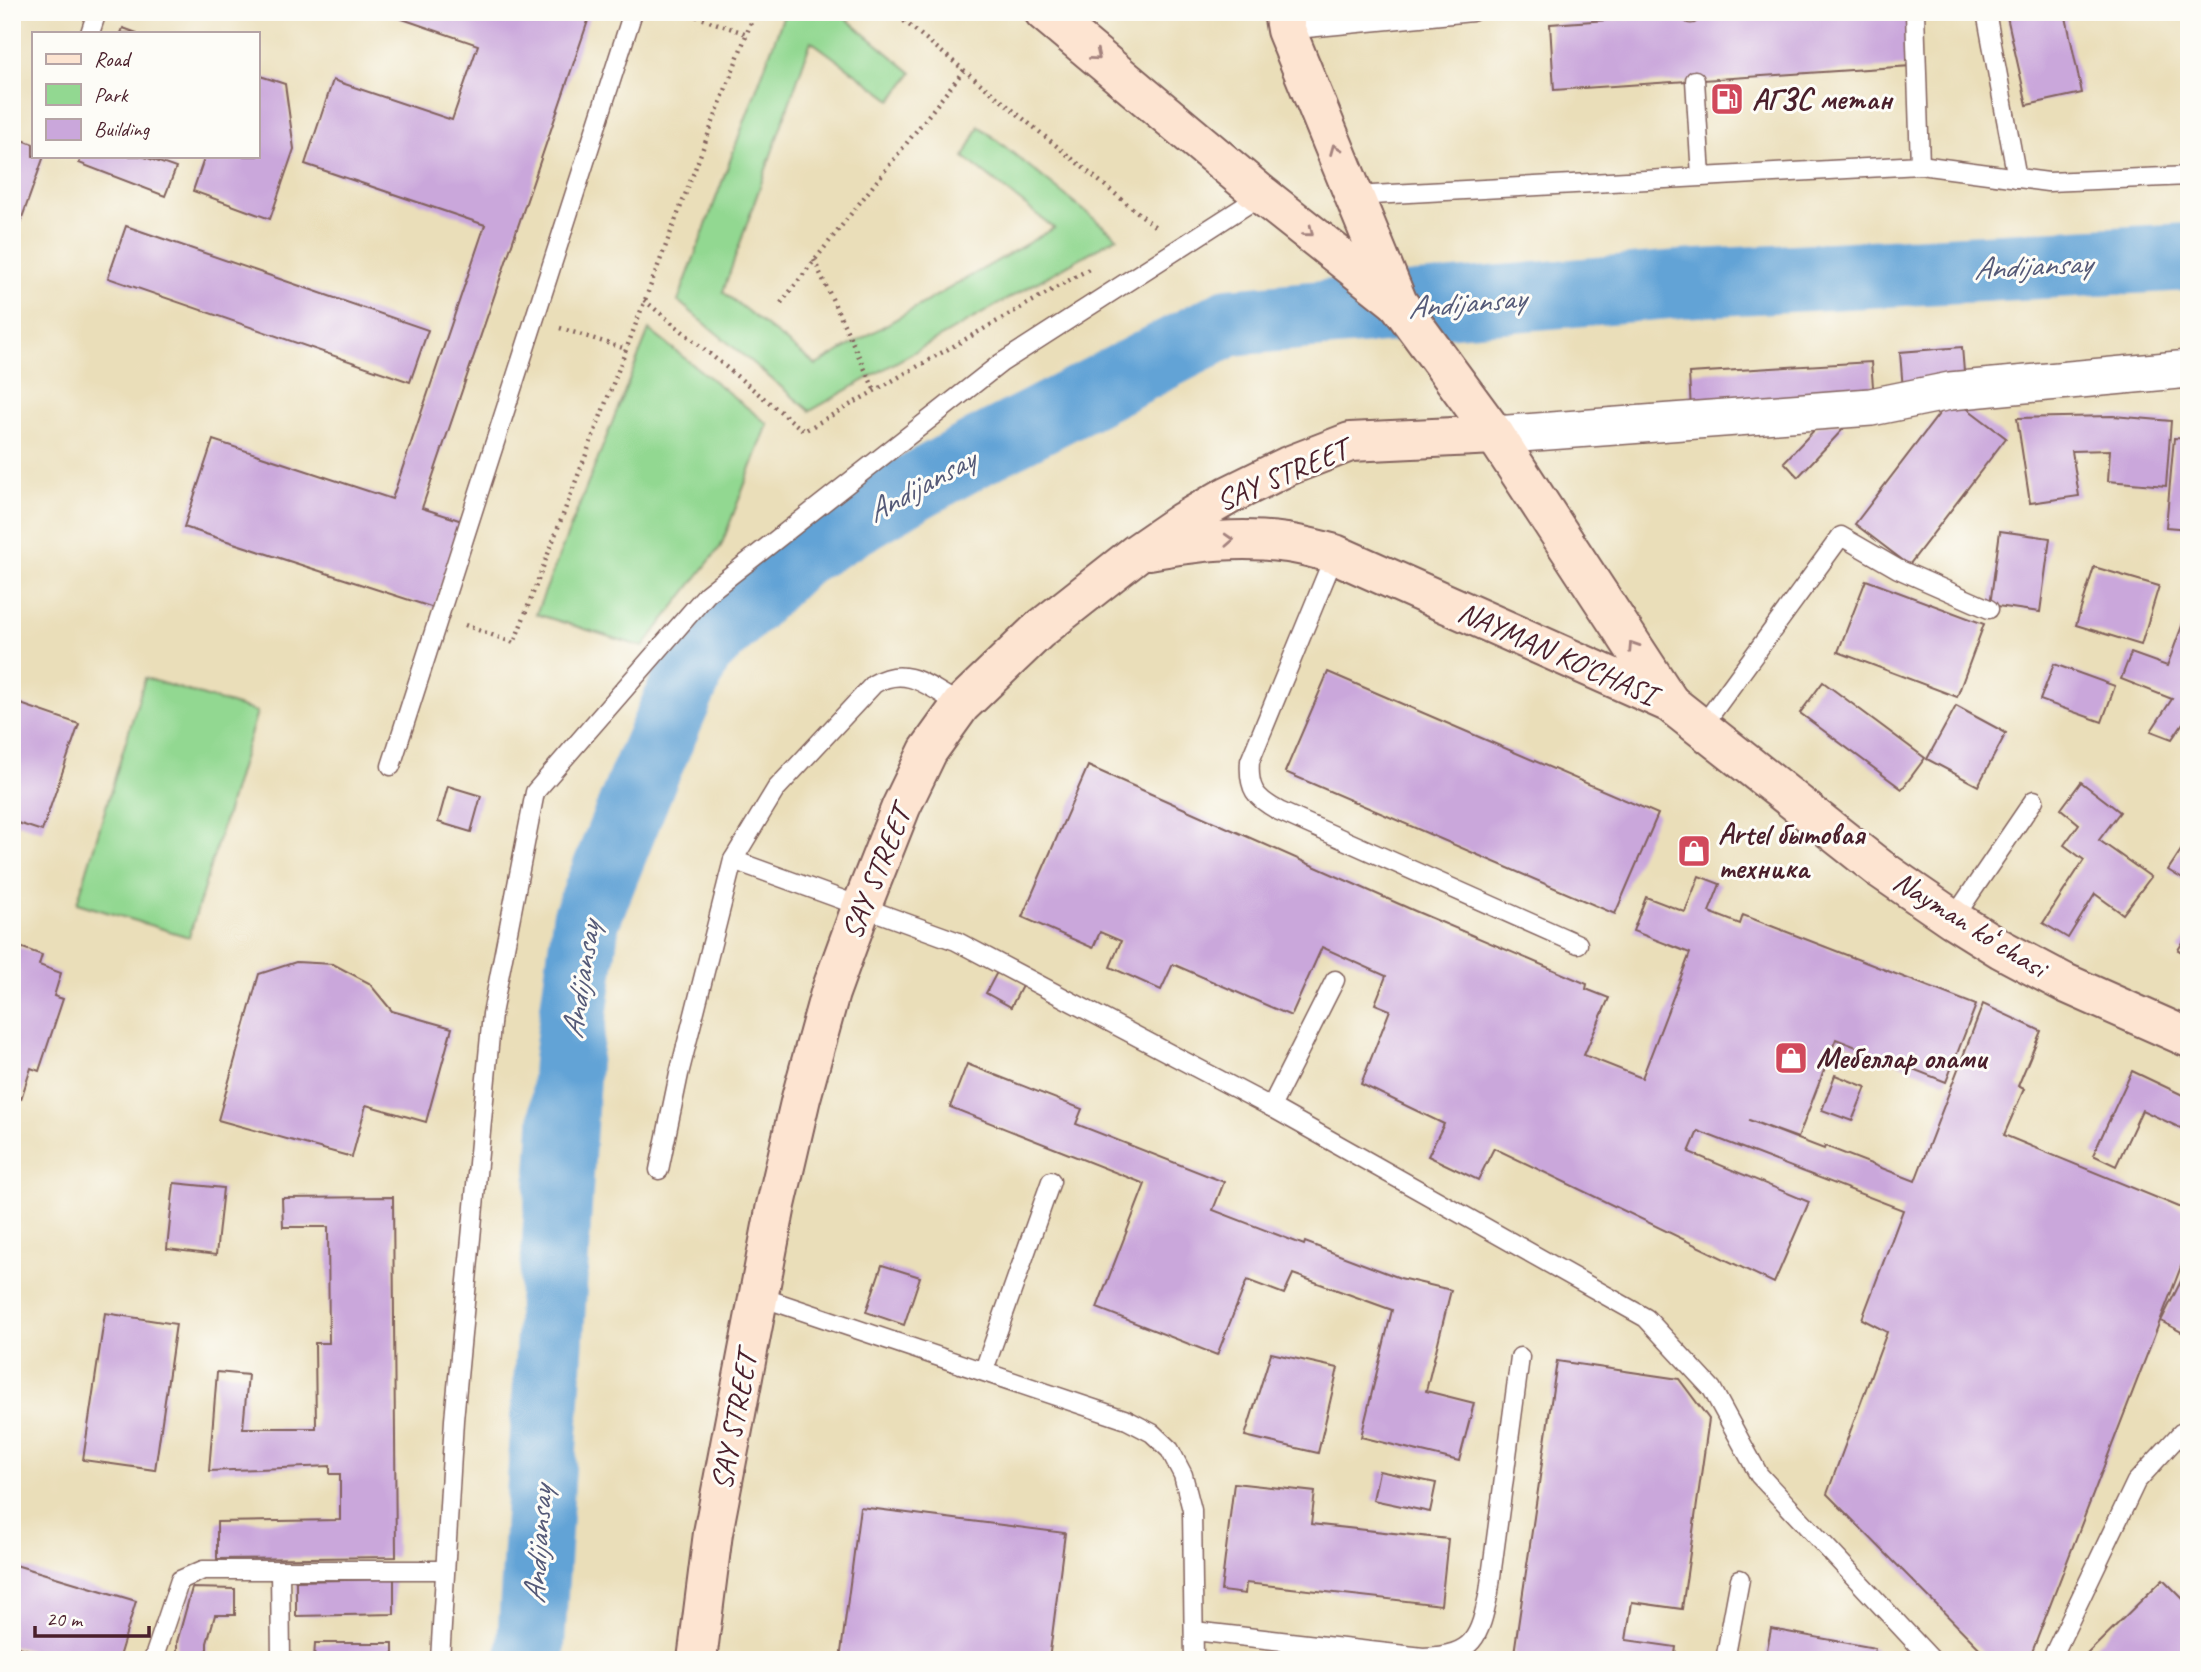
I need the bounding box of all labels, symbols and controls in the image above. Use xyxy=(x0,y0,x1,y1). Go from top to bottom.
legend xyxy=(32,32,259,158)
text: Road xyxy=(94,46,133,72)
one-way arrow xyxy=(1088,48,1101,60)
fuel station icon: АГЗС метан xyxy=(1708,80,1746,118)
place label: АГЗС метан xyxy=(1752,80,1894,118)
text: Park xyxy=(94,82,129,108)
text: Building xyxy=(94,116,151,142)
one-way arrow xyxy=(1330,144,1344,156)
one-way arrow xyxy=(1301,224,1314,236)
water label: Andijansay xyxy=(1972,242,2097,289)
water label: Andijansay xyxy=(1406,277,1531,328)
street label: SAY STREET xyxy=(1211,427,1360,520)
water label: Andijansay xyxy=(859,437,986,532)
one-way arrow xyxy=(1223,533,1234,548)
street label: NAYMAN KO'CHASI xyxy=(1452,592,1667,716)
one-way arrow xyxy=(1628,641,1641,654)
street label: SAY STREET xyxy=(832,795,922,945)
place label: Artel бытовая техника xyxy=(1718,815,1867,887)
shop icon: Artel бытовая техника xyxy=(1675,832,1713,870)
street label: Nayman koʻchasi xyxy=(1886,862,2056,988)
water label: Andijansay xyxy=(551,914,611,1041)
shop icon: Мебеллар олами xyxy=(1772,1039,1810,1077)
place label: Мебеллар олами xyxy=(1816,1039,1988,1077)
street label: SAY STREET xyxy=(702,1342,767,1493)
water label: Andijansay xyxy=(513,1480,562,1605)
scale bar xyxy=(35,1595,149,1639)
text: 20 m xyxy=(46,1606,84,1632)

